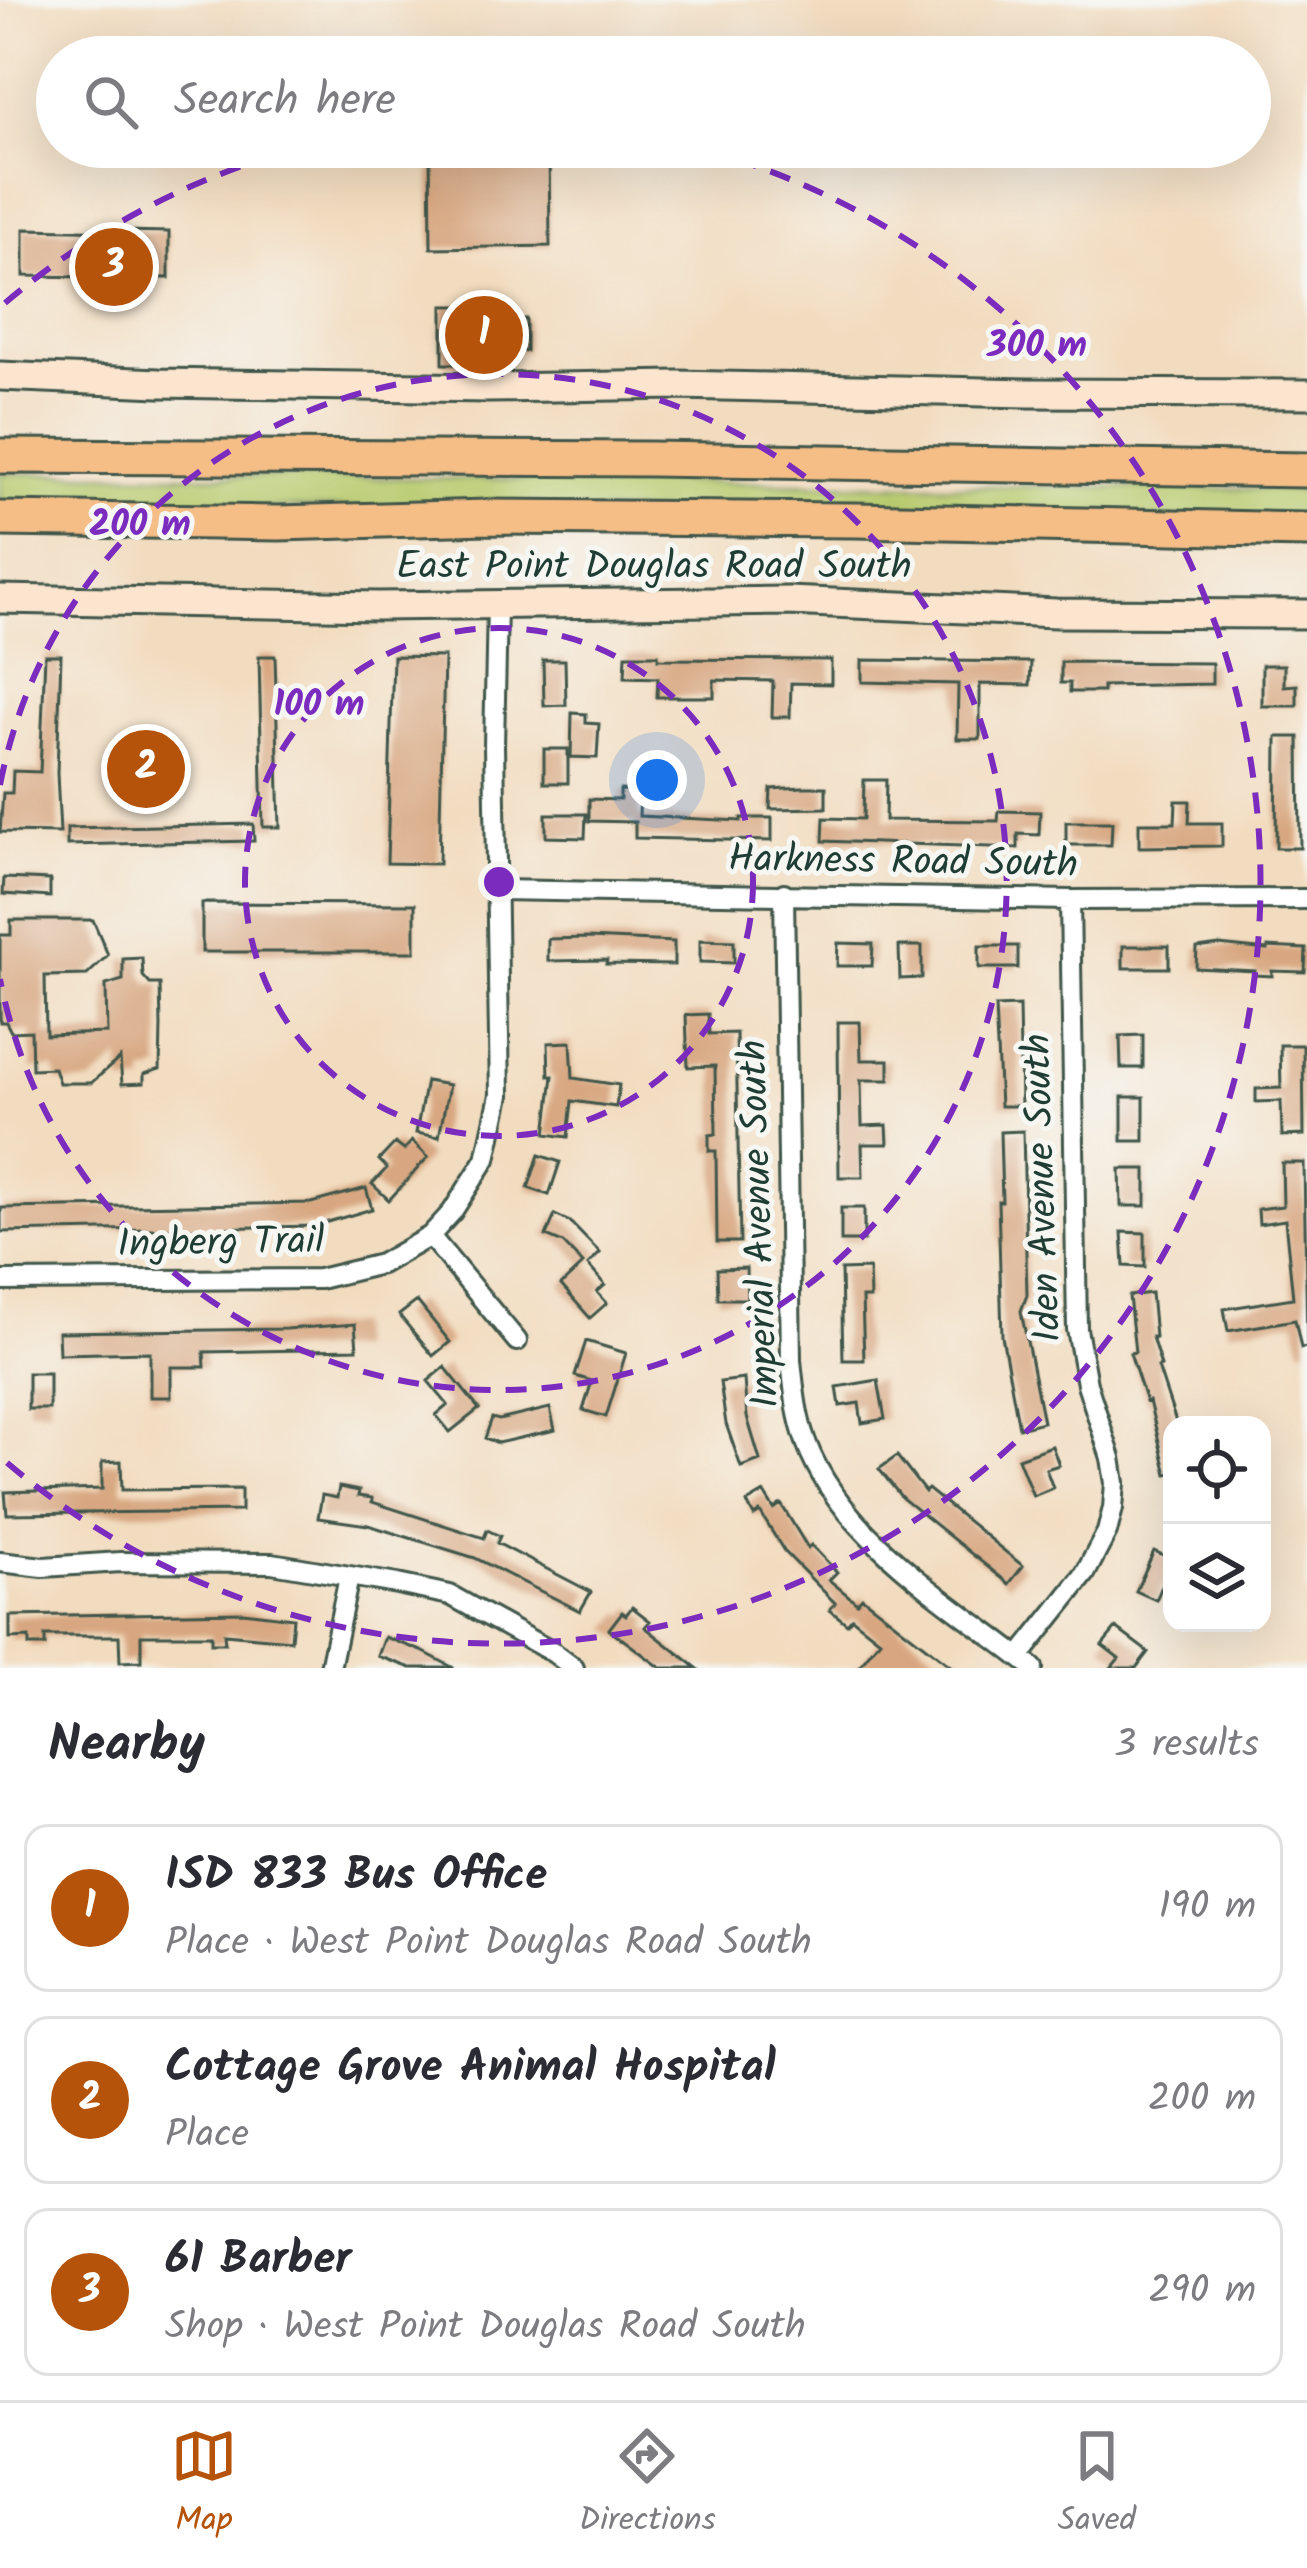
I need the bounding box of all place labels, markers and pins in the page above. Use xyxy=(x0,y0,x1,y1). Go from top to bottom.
pin: 3 xyxy=(75,222,153,312)
pin: 1 xyxy=(445,290,523,380)
pin: 2 xyxy=(107,724,185,814)
centre of rings xyxy=(478,861,520,903)

